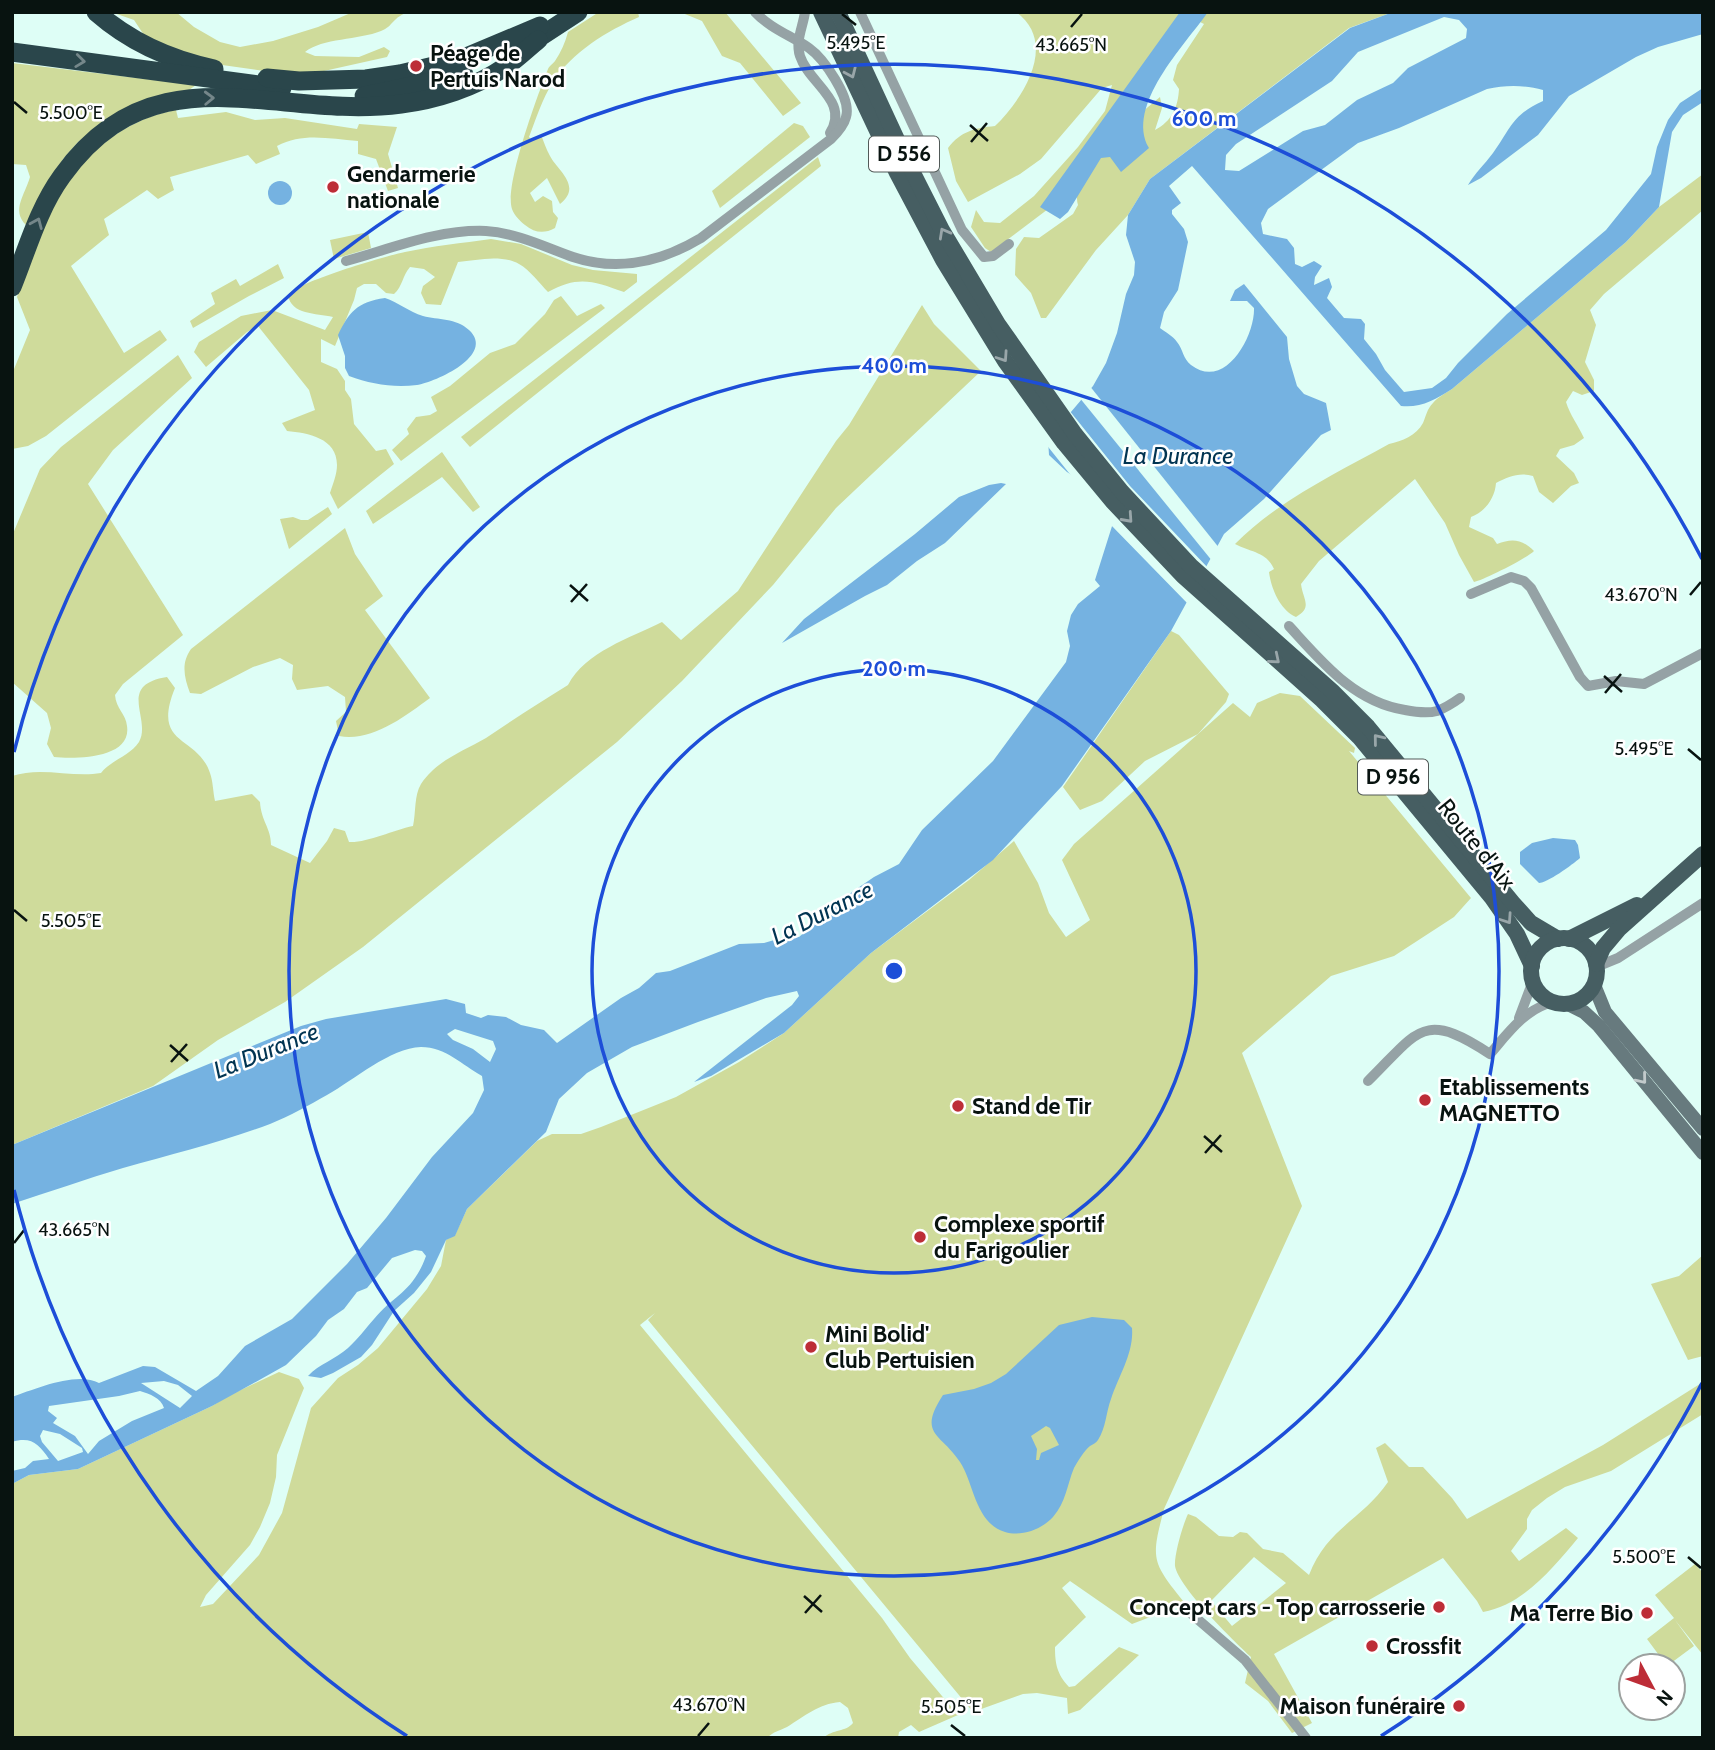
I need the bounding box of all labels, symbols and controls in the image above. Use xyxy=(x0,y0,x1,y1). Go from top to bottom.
text: 5.495°E xyxy=(826,32,886,54)
text: 43.665°N xyxy=(1035,34,1107,56)
place label: Péage de Pertuis Narod xyxy=(430,39,565,93)
one-way arrow xyxy=(74,54,86,69)
marker: Péage de Pertuis Narod xyxy=(408,58,424,74)
one-way arrow xyxy=(843,66,857,79)
one-way arrow xyxy=(204,90,215,105)
text: 5.500°E xyxy=(39,102,103,124)
text: 600 m xyxy=(1172,106,1236,131)
road number: D 556 xyxy=(869,136,939,172)
place label: Gendarmerie nationale xyxy=(347,160,476,214)
marker: Gendarmerie nationale xyxy=(325,179,341,195)
one-way arrow xyxy=(29,218,43,231)
one-way arrow xyxy=(939,227,952,240)
one-way arrow xyxy=(994,349,1007,362)
text: 400 m xyxy=(861,353,927,378)
water label: La Durance xyxy=(1123,441,1233,470)
one-way arrow xyxy=(1120,510,1133,523)
text: 43.670°N xyxy=(1604,584,1678,606)
one-way arrow xyxy=(1266,651,1279,663)
text: 200 m xyxy=(862,656,926,681)
one-way arrow xyxy=(1374,735,1387,747)
text: 5.495°E xyxy=(1614,738,1674,760)
road number: D 956 xyxy=(1358,760,1428,794)
street label: Route d'Aix xyxy=(1432,793,1522,895)
water label: La Durance xyxy=(766,875,878,951)
text: 5.505°E xyxy=(41,910,101,932)
one-way arrow xyxy=(1499,912,1512,925)
centre of rings xyxy=(882,959,906,983)
water label: La Durance xyxy=(209,1016,322,1085)
one-way arrow xyxy=(1634,1071,1647,1083)
place label: Etablissements MAGNETTO xyxy=(1439,1073,1589,1127)
place label: Stand de Tir xyxy=(972,1092,1092,1120)
marker: Etablissements MAGNETTO xyxy=(1417,1092,1433,1108)
marker: Stand de Tir xyxy=(950,1098,966,1114)
place label: Complexe sportif du Farigoulier xyxy=(934,1210,1105,1264)
text: 43.665°N xyxy=(38,1219,110,1241)
marker: Complexe sportif du Farigoulier xyxy=(912,1229,928,1245)
place label: Mini Bolid' Club Pertuisien xyxy=(825,1320,975,1374)
marker: Mini Bolid' Club Pertuisien xyxy=(803,1339,819,1355)
text: 5.500°E xyxy=(1612,1546,1676,1568)
place label: Concept cars - Top carrosserie xyxy=(1129,1593,1425,1621)
marker: Concept cars - Top carrosserie xyxy=(1431,1599,1447,1615)
place label: Ma Terre Bio xyxy=(1510,1599,1633,1627)
marker: Ma Terre Bio xyxy=(1639,1605,1655,1621)
place label: Crossfit xyxy=(1386,1632,1462,1660)
marker: Crossfit xyxy=(1364,1638,1380,1654)
north arrow xyxy=(1617,1652,1687,1722)
text: N xyxy=(1651,1685,1678,1710)
place label: Maison funéraire xyxy=(1280,1692,1445,1720)
text: 43.670°N xyxy=(672,1694,746,1716)
text: 5.505°E xyxy=(921,1696,981,1718)
marker: Maison funéraire xyxy=(1451,1698,1467,1714)

